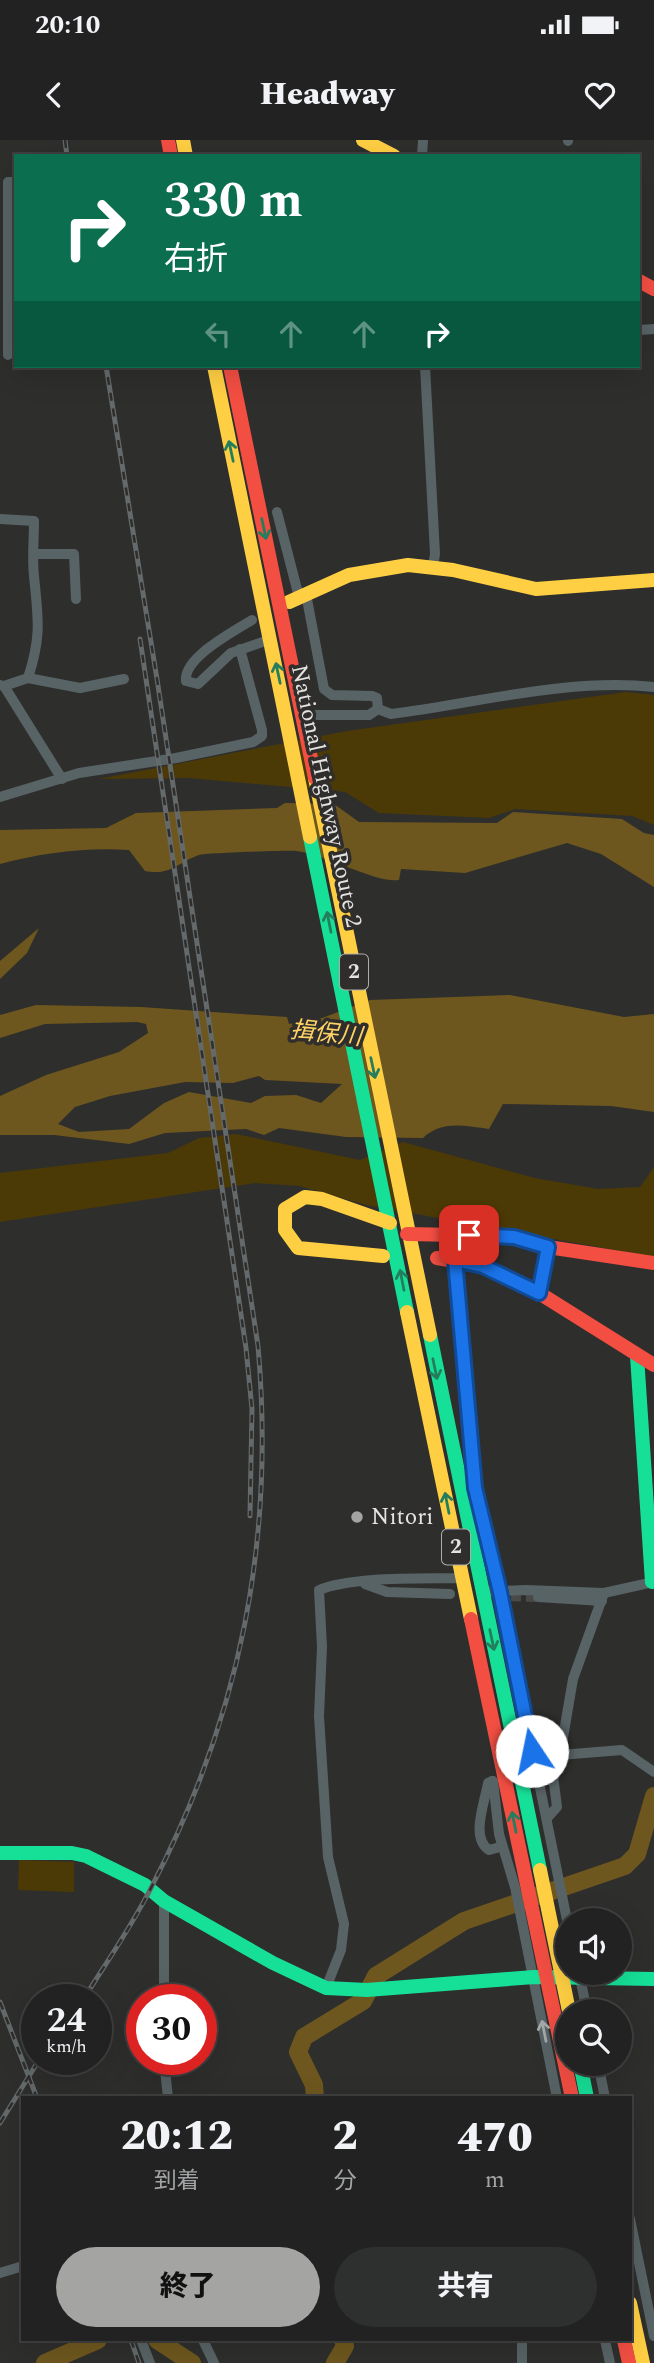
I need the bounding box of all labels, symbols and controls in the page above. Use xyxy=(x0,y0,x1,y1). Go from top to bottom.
text: 20:10 xyxy=(35,5,100,45)
text: Headway xyxy=(260,70,394,119)
icon: back xyxy=(35,76,73,114)
icon: heart xyxy=(581,76,619,114)
text: 330 m xyxy=(164,164,303,239)
icon: right xyxy=(49,182,140,273)
text: 右折 xyxy=(164,235,228,284)
icon: left xyxy=(199,315,237,353)
icon: ahead xyxy=(272,315,310,353)
icon: ahead xyxy=(345,315,383,353)
icon: right xyxy=(418,315,456,353)
one-way arrow xyxy=(224,440,238,463)
one-way arrow xyxy=(258,517,271,539)
street label: National Highway Route 2 xyxy=(281,661,371,931)
one-way arrow xyxy=(271,662,285,685)
one-way arrow xyxy=(322,911,336,934)
road number: 2 xyxy=(340,954,368,990)
water label: 揖保川 xyxy=(288,1012,367,1056)
one-way arrow xyxy=(367,1056,381,1079)
pin xyxy=(439,1205,499,1265)
icon: arrive xyxy=(450,1216,488,1254)
one-way arrow xyxy=(394,1269,408,1292)
one-way arrow xyxy=(429,1357,443,1380)
one-way arrow xyxy=(439,1492,453,1515)
place label: Nitori xyxy=(371,1500,433,1535)
marker: Nitori xyxy=(349,1509,365,1525)
road number: 2 xyxy=(442,1530,470,1564)
one-way arrow xyxy=(485,1628,499,1651)
position arrow xyxy=(495,1714,569,1788)
one-way arrow xyxy=(507,1811,521,1833)
map controls xyxy=(555,1908,632,2076)
button: sound xyxy=(555,1908,632,1985)
speed limit sign: 30 xyxy=(126,1984,217,2075)
text: 24 xyxy=(47,1994,86,2047)
button: search xyxy=(555,1999,632,2076)
one-way arrow xyxy=(537,2020,551,2043)
text: km/h xyxy=(46,2033,87,2060)
text: 20:12 xyxy=(120,2105,233,2168)
text: 2 xyxy=(332,2105,358,2168)
text: 470 xyxy=(457,2107,533,2170)
text: m xyxy=(485,2163,505,2198)
text: 到着 xyxy=(154,2164,200,2199)
text: 分 xyxy=(333,2164,356,2199)
button: 終了 xyxy=(56,2247,320,2327)
button: 共有 xyxy=(334,2247,597,2327)

